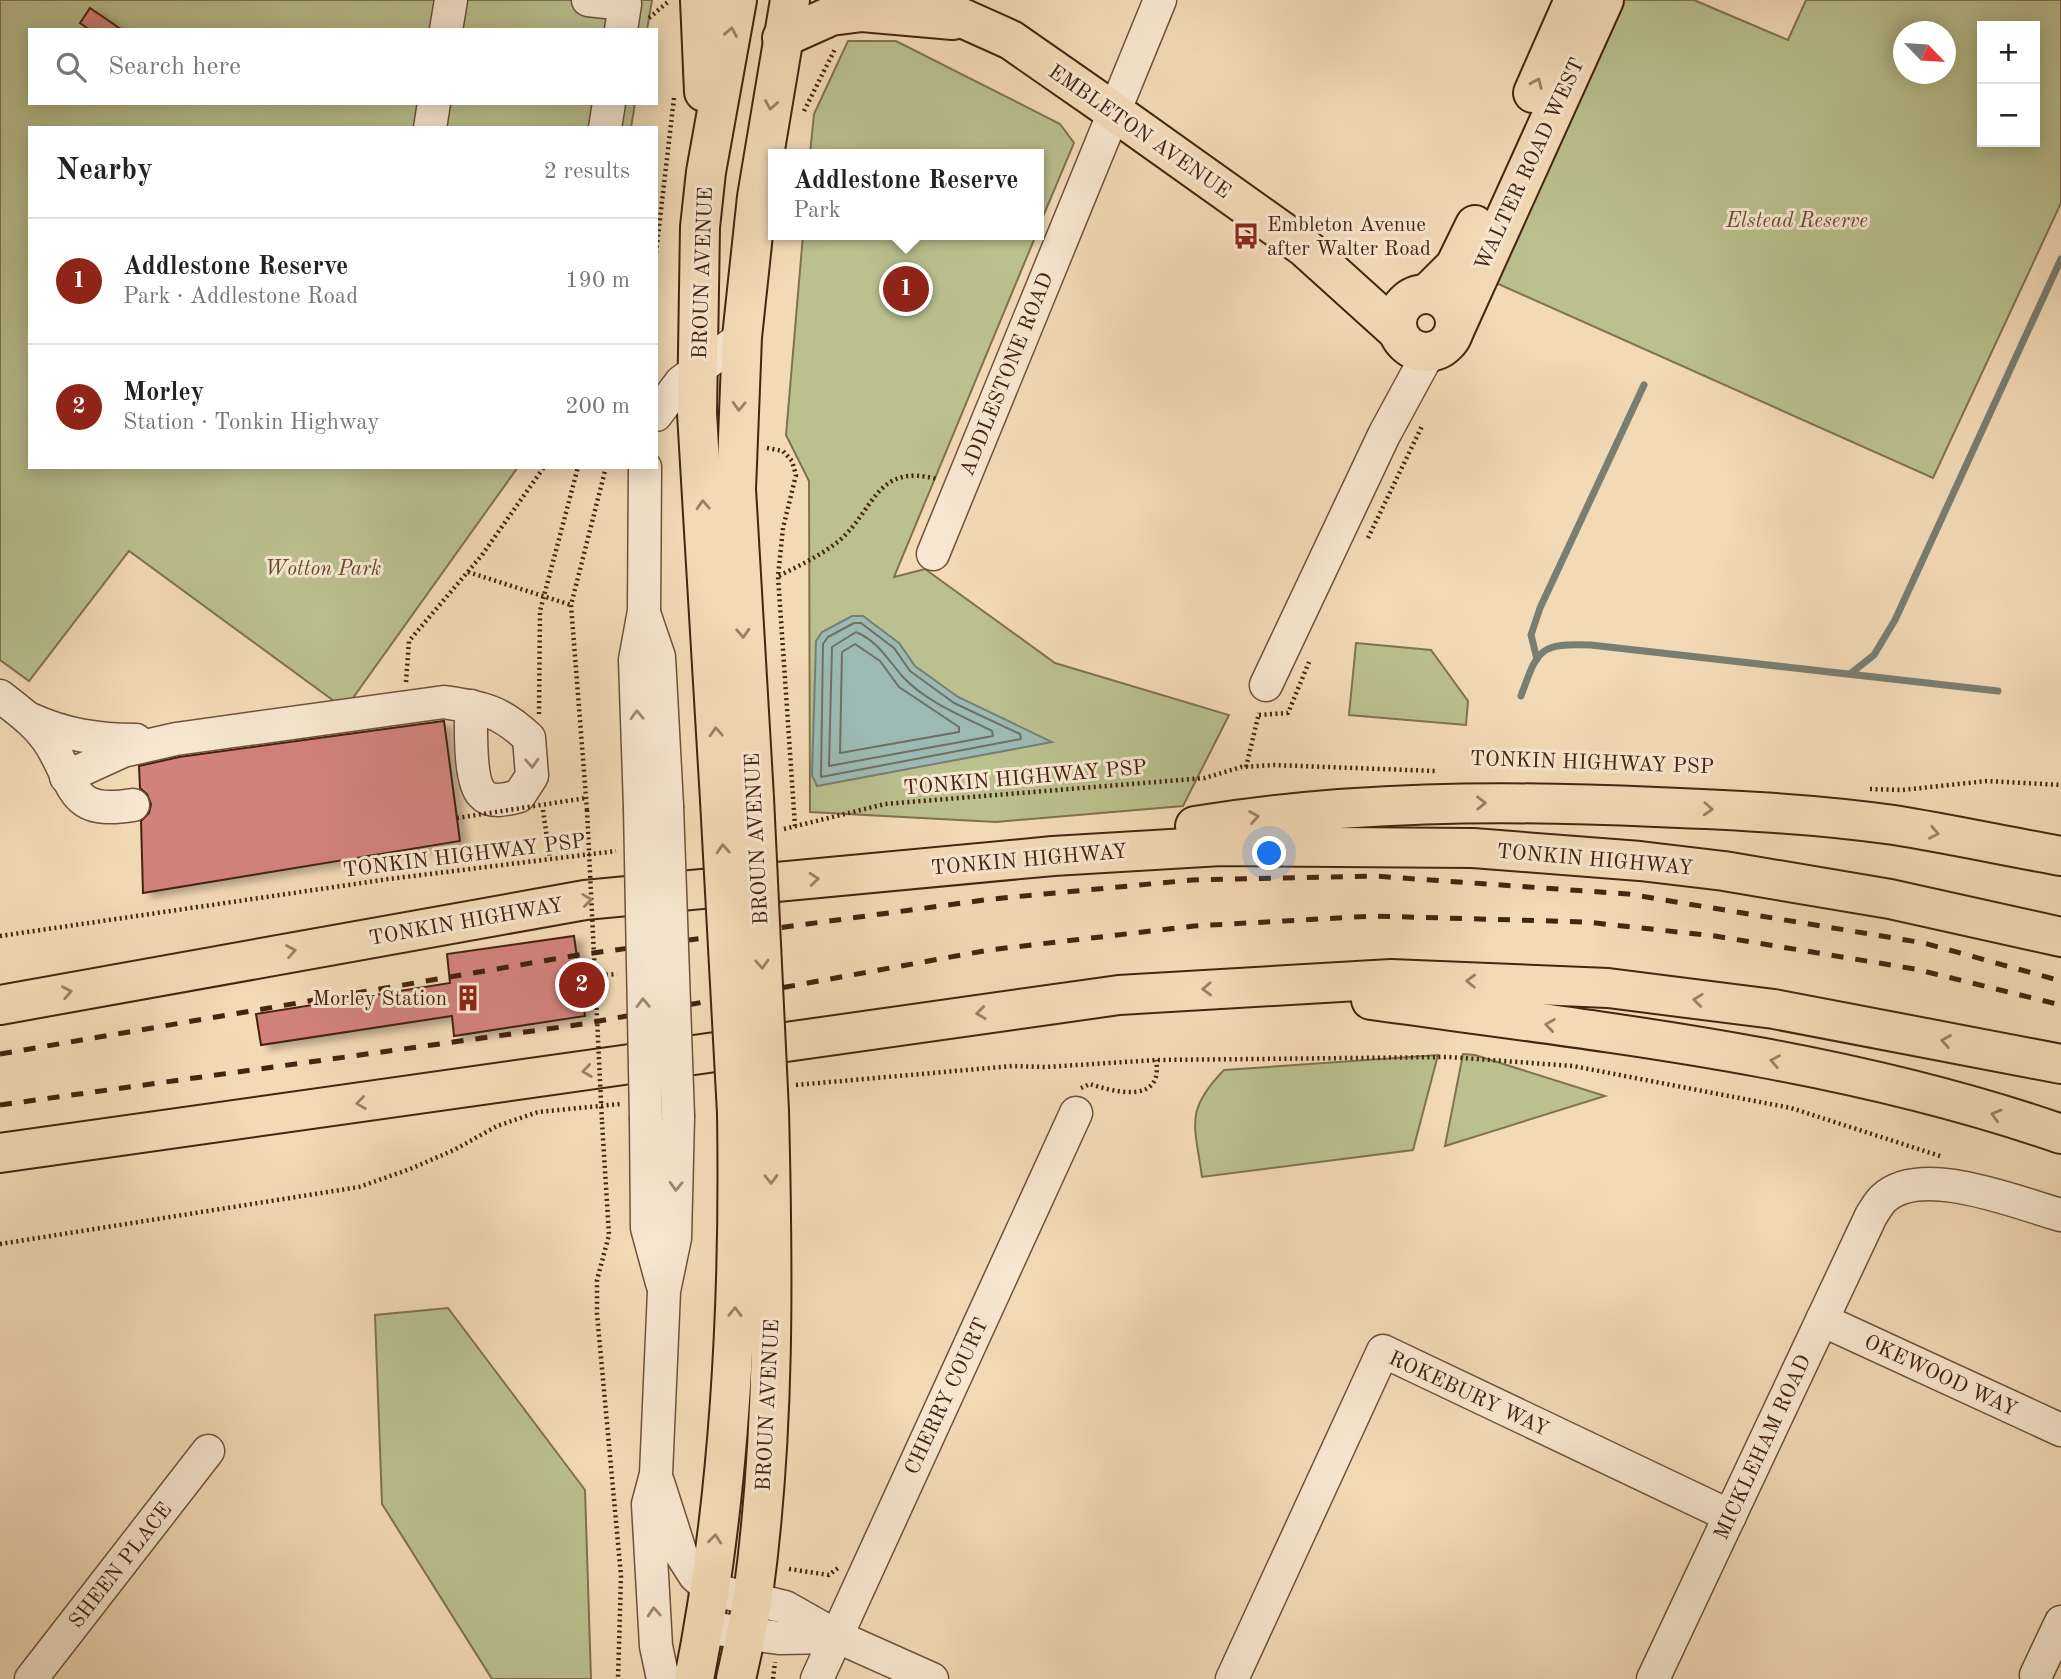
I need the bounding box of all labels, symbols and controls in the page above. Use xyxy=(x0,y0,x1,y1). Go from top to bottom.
north arrow xyxy=(1893,21,1956,84)
map controls xyxy=(1977,21,2040,147)
button: + xyxy=(1977,21,2040,84)
one-way arrow xyxy=(723,26,738,38)
search box xyxy=(28,28,658,105)
icon: search xyxy=(52,48,90,86)
text: Search here xyxy=(108,54,241,80)
street label: WALTER ROAD WEST xyxy=(1472,55,1589,274)
street label: EMBLETON AVENUE xyxy=(1044,61,1234,203)
one-way arrow xyxy=(1529,78,1543,91)
button: − xyxy=(1977,84,2040,147)
one-way arrow xyxy=(764,99,779,111)
popup xyxy=(768,149,1044,240)
text: Nearby xyxy=(56,156,153,186)
text: 2 results xyxy=(544,160,630,183)
text: Addlestone Reserve xyxy=(793,168,1019,194)
street label: BROUN AVENUE xyxy=(690,187,717,360)
text: Park xyxy=(793,199,841,222)
park label: Elstead Reserve xyxy=(1725,211,1868,232)
place label: Embleton Avenue after Walter Road xyxy=(1267,215,1431,260)
bus stop icon: Embleton Avenue after Walter Road xyxy=(1231,221,1261,251)
text: Addlestone Reserve xyxy=(123,254,348,280)
pin: 1 xyxy=(883,263,929,315)
text: 1 xyxy=(72,269,86,292)
text: 190 m xyxy=(565,269,630,292)
street label: ADDLESTONE ROAD xyxy=(957,270,1058,479)
text: Park · Addlestone Road xyxy=(123,285,358,308)
text: Morley xyxy=(123,380,204,406)
text: 2 xyxy=(72,395,86,418)
text: 200 m xyxy=(565,395,630,418)
one-way arrow xyxy=(732,400,747,411)
text: Station · Tonkin Highway xyxy=(123,411,379,434)
one-way arrow xyxy=(695,499,710,510)
park label: Wotton Park xyxy=(265,559,381,580)
one-way arrow xyxy=(736,628,751,639)
one-way arrow xyxy=(629,709,645,719)
one-way arrow xyxy=(709,726,724,737)
street label: TONKIN HIGHWAY PSP xyxy=(1470,749,1714,778)
street label: BROUN AVENUE xyxy=(743,752,772,926)
street label: TONKIN HIGHWAY PSP xyxy=(903,757,1148,800)
one-way arrow xyxy=(524,758,539,769)
one-way arrow xyxy=(1476,795,1486,811)
one-way arrow xyxy=(1703,801,1714,816)
one-way arrow xyxy=(1248,810,1260,825)
one-way arrow xyxy=(1928,825,1940,840)
street label: TONKIN HIGHWAY PSP xyxy=(342,831,587,882)
your location xyxy=(1252,836,1286,870)
street label: TONKIN HIGHWAY xyxy=(930,841,1128,880)
street label: TONKIN HIGHWAY xyxy=(1496,841,1694,880)
one-way arrow xyxy=(716,843,731,854)
one-way arrow xyxy=(808,871,820,886)
one-way arrow xyxy=(582,893,593,908)
street label: TONKIN HIGHWAY xyxy=(368,895,565,950)
one-way arrow xyxy=(285,944,297,959)
one-way arrow xyxy=(755,958,770,969)
pin: 2 xyxy=(559,959,605,1011)
one-way arrow xyxy=(1465,974,1476,989)
one-way arrow xyxy=(1202,982,1213,997)
building icon: Morley Station xyxy=(453,983,483,1013)
one-way arrow xyxy=(61,986,73,1001)
place label: Morley Station xyxy=(313,989,447,1010)
one-way arrow xyxy=(1692,993,1703,1008)
one-way arrow xyxy=(636,997,651,1008)
one-way arrow xyxy=(976,1006,987,1021)
one-way arrow xyxy=(1544,1018,1556,1033)
one-way arrow xyxy=(1940,1034,1952,1049)
one-way arrow xyxy=(1769,1055,1781,1070)
one-way arrow xyxy=(581,1063,593,1078)
one-way arrow xyxy=(355,1095,367,1110)
one-way arrow xyxy=(1990,1108,2002,1123)
one-way arrow xyxy=(763,1174,779,1185)
one-way arrow xyxy=(668,1181,684,1191)
one-way arrow xyxy=(727,1307,742,1318)
street label: CHERRY COURT xyxy=(902,1315,993,1478)
street label: BROUN AVENUE xyxy=(754,1318,783,1492)
street label: OKEWOOD WAY xyxy=(1861,1332,2020,1421)
street label: ROKEBURY WAY xyxy=(1385,1348,1552,1441)
street label: MICKLEHAM ROAD xyxy=(1711,1352,1815,1543)
street label: SHEEN PLACE xyxy=(66,1499,176,1632)
one-way arrow xyxy=(707,1533,722,1544)
one-way arrow xyxy=(647,1606,662,1617)

